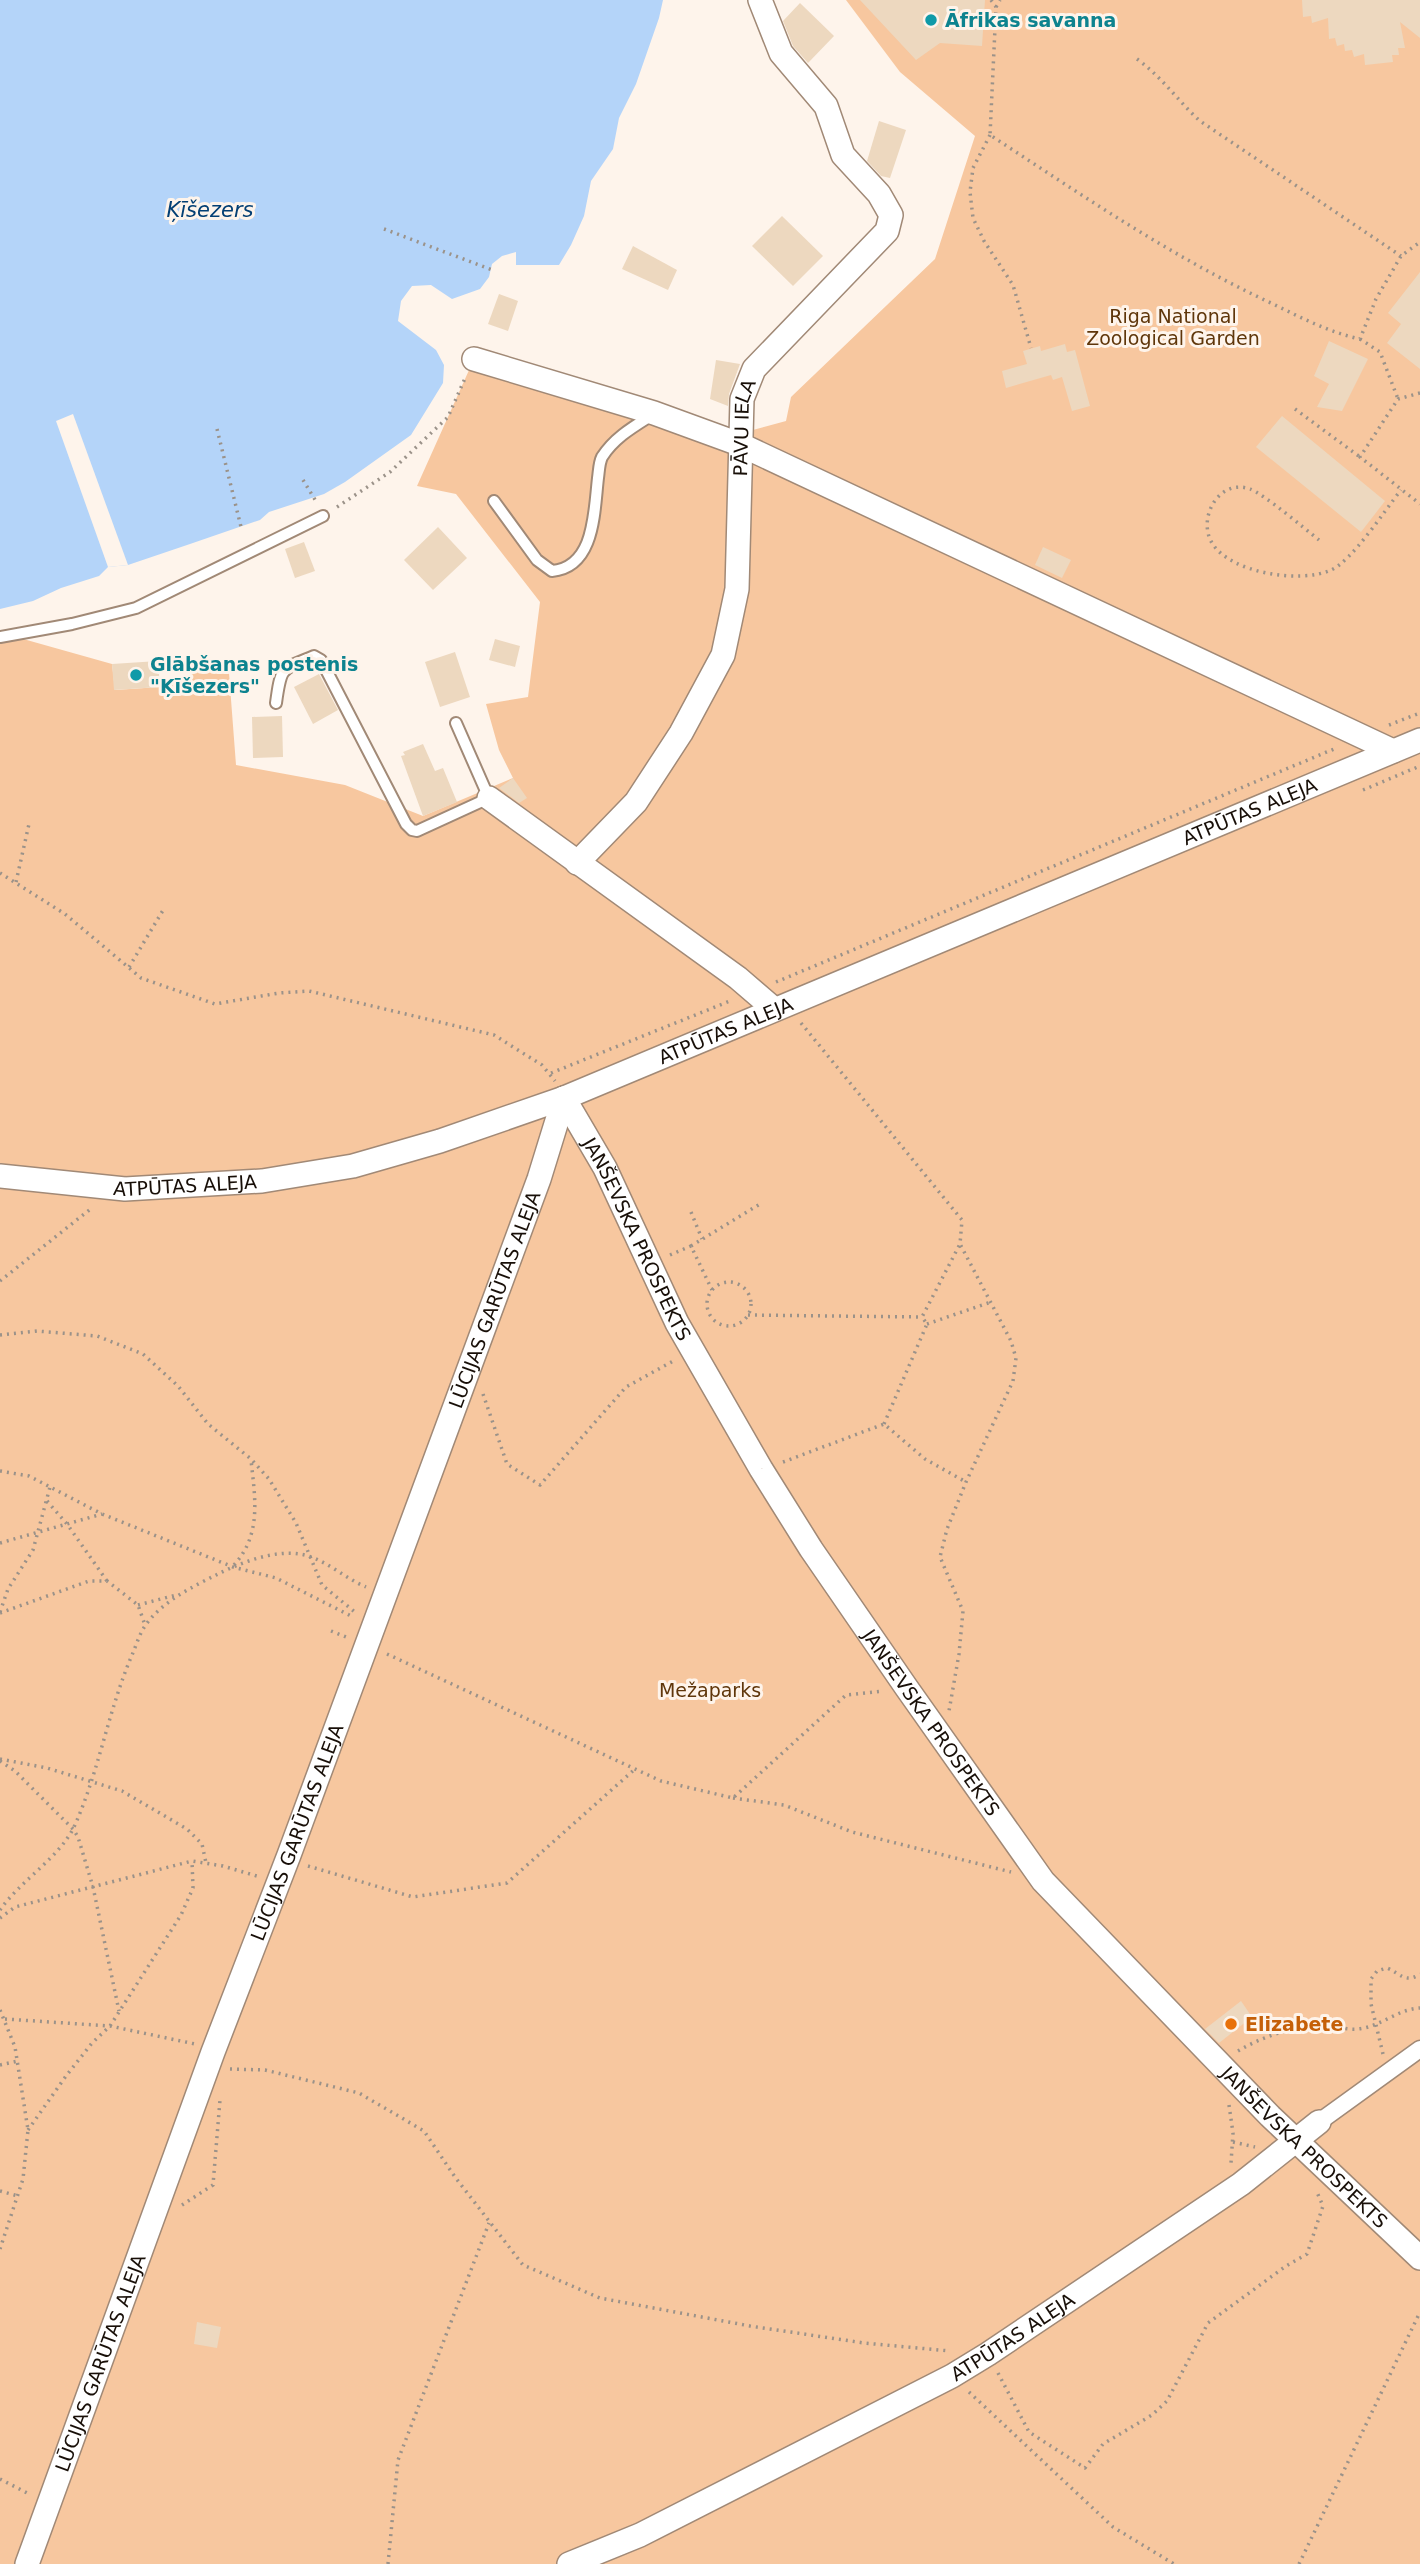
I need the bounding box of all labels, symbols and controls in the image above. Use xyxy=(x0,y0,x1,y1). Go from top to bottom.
place label: Āfrikas savanna xyxy=(945,9,1116,31)
marker: Āfrikas savanna xyxy=(923,12,939,28)
water label: Ķīšezers xyxy=(167,198,254,222)
park label: Riga National Zoological Garden xyxy=(1086,305,1260,349)
street label: PĀVU IELA xyxy=(728,376,760,477)
place label: Glābšanas postenis "Ķīšezers" xyxy=(150,653,358,697)
marker: Glābšanas postenis "Ķīšezers" xyxy=(128,667,144,683)
street label: ATPŪTAS ALEJA xyxy=(1179,773,1320,849)
street label: ATPŪTAS ALEJA xyxy=(655,993,796,1068)
street label: JANŠEVSKA PROSPEKTS xyxy=(578,1133,696,1344)
street label: ATPŪTAS ALEJA xyxy=(112,1170,258,1200)
street label: LŪCIJAS GARŪTAS ALEJA xyxy=(444,1188,545,1411)
street label: JANŠEVSKA PROSPEKTS xyxy=(858,1624,1004,1820)
park label: Mežaparks xyxy=(659,1679,761,1701)
street label: LŪCIJAS GARŪTAS ALEJA xyxy=(246,1721,348,1944)
place label: Elizabete xyxy=(1245,2013,1343,2035)
marker: Elizabete xyxy=(1223,2016,1239,2032)
street label: JANŠEVSKA PROSPEKTS xyxy=(1216,2061,1392,2232)
street label: LŪCIJAS GARŪTAS ALEJA xyxy=(50,2251,150,2475)
street label: ATPŪTAS ALEJA xyxy=(947,2288,1079,2385)

